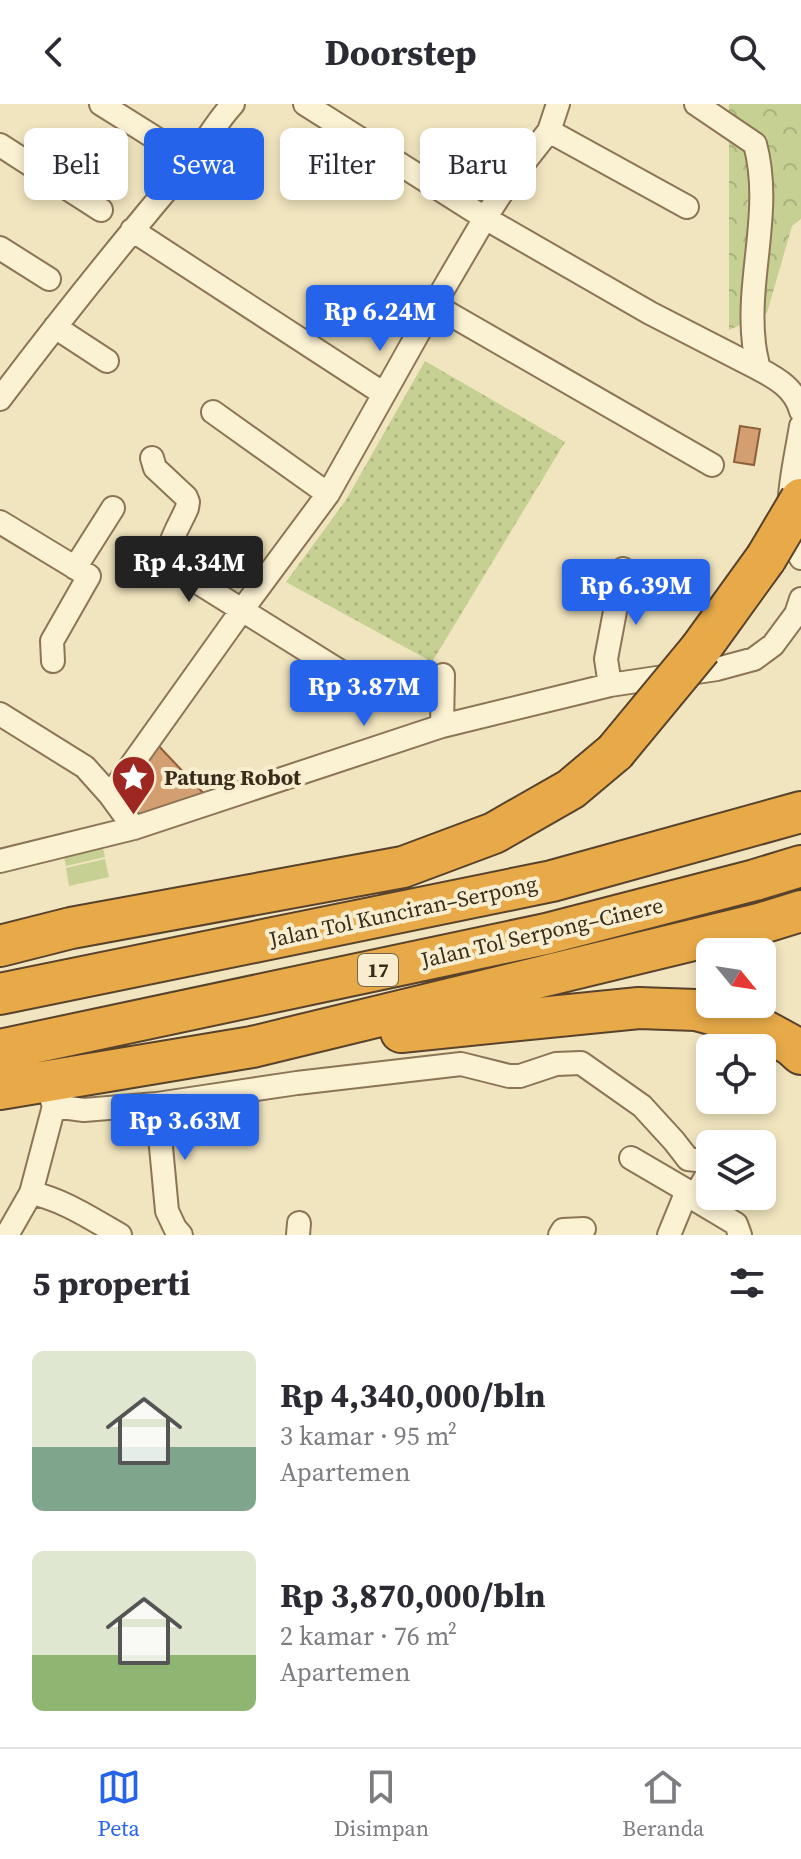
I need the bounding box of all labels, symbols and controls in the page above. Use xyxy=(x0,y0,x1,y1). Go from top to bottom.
text: Doorstep xyxy=(324,28,477,77)
icon: back xyxy=(32,30,76,74)
icon: search xyxy=(725,30,769,74)
chip: Beli xyxy=(24,128,128,200)
chip: Sewa xyxy=(144,128,264,200)
chip: Filter xyxy=(280,128,404,200)
chip: Baru xyxy=(420,128,536,200)
pin: Rp 6.24M xyxy=(297,285,463,353)
text: Rp 6.24M xyxy=(324,293,436,329)
pin: Rp 4.34M xyxy=(106,536,272,604)
text: Rp 4.34M xyxy=(133,544,245,580)
pin: Rp 6.39M xyxy=(553,559,719,627)
text: Rp 6.39M xyxy=(580,567,692,603)
pin: Rp 3.87M xyxy=(281,660,447,728)
text: Rp 3.87M xyxy=(308,668,420,704)
place icon: Patung Robot xyxy=(109,753,157,816)
place label: Patung Robot xyxy=(164,762,302,792)
street label: Jalan Tol Kunciran–Serpong xyxy=(265,868,540,954)
street label: Jalan Tol Serpong–Cinere xyxy=(417,890,666,975)
north arrow xyxy=(696,938,776,1018)
map controls xyxy=(696,938,776,1210)
road number: 17 xyxy=(358,954,398,986)
button: locate xyxy=(696,1034,776,1114)
pin: Rp 3.63M xyxy=(102,1094,268,1162)
text: Rp 3.63M xyxy=(129,1102,241,1138)
button: layers xyxy=(696,1130,776,1210)
text: 5 properti xyxy=(32,1260,190,1306)
icon: filters xyxy=(725,1261,769,1305)
text: Rp 4,340,000/bln xyxy=(280,1372,546,1418)
icon: home xyxy=(96,1383,192,1479)
text: 3 kamar · 95 m² xyxy=(280,1418,457,1454)
text: Apartemen xyxy=(280,1454,410,1490)
text: Rp 3,870,000/bln xyxy=(280,1572,546,1618)
icon: home xyxy=(96,1583,192,1679)
text: 2 kamar · 76 m² xyxy=(280,1618,457,1654)
text: Apartemen xyxy=(280,1654,410,1690)
tab: Peta xyxy=(97,1765,141,1843)
tab: Disimpan xyxy=(334,1765,429,1843)
tab: Beranda xyxy=(622,1765,704,1843)

